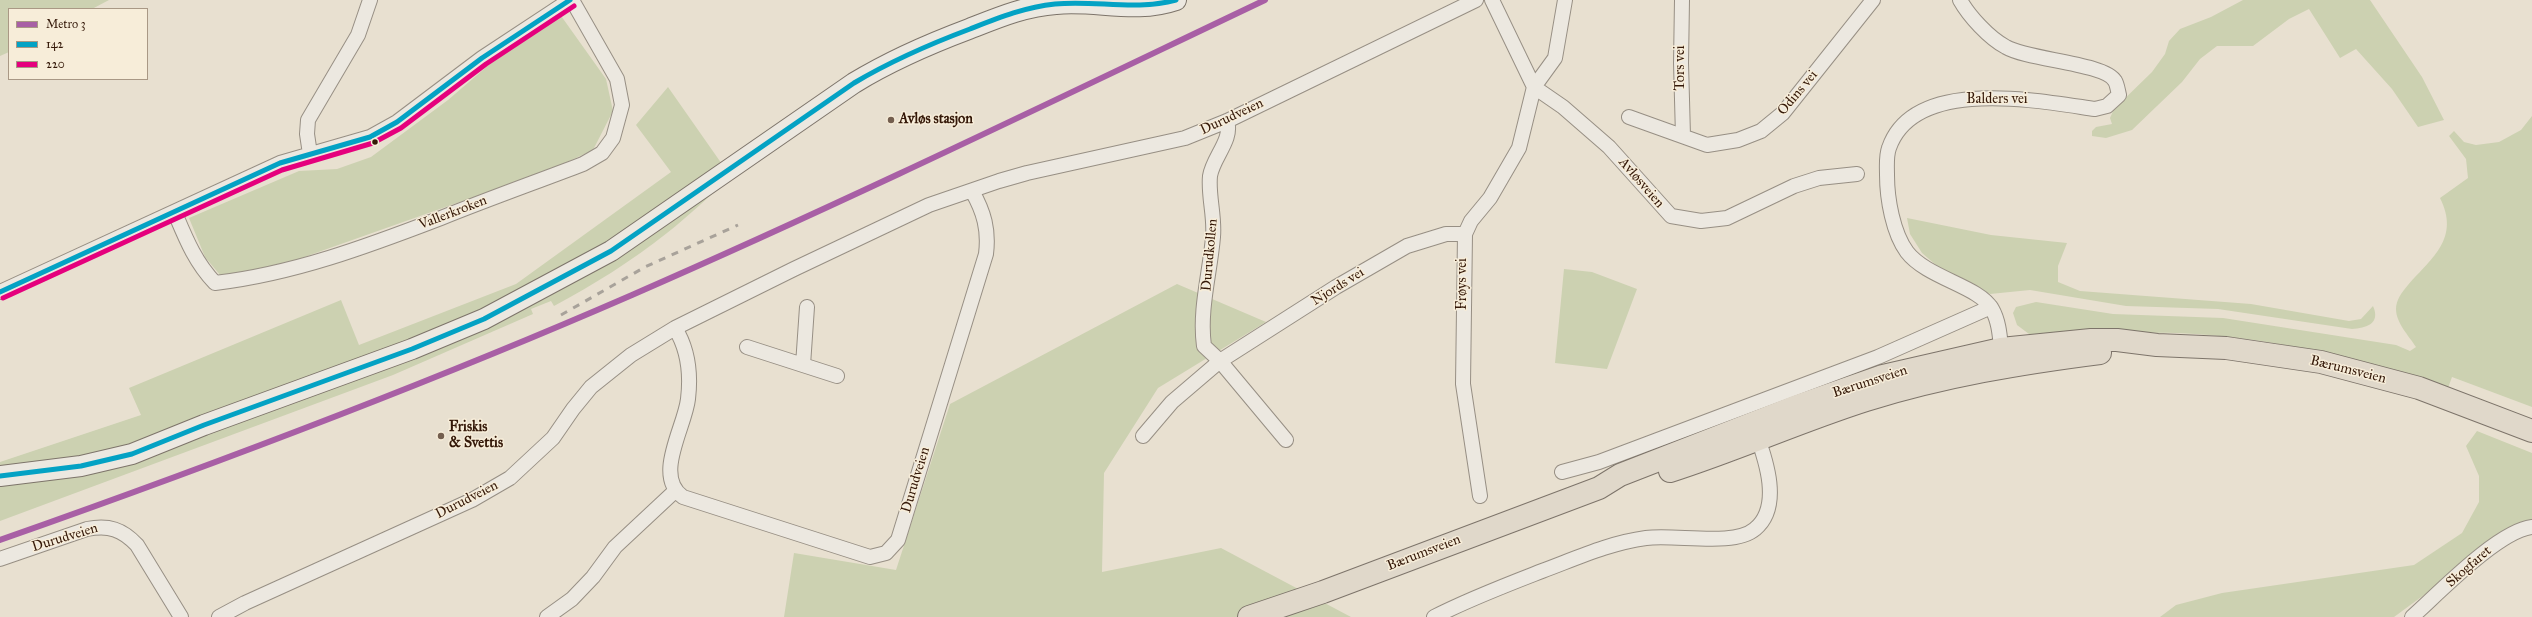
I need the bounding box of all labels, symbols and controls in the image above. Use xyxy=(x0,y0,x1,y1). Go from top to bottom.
legend xyxy=(8,8,148,80)
text: Metro 3 xyxy=(46,17,85,31)
text: 142 xyxy=(46,37,63,51)
street label: Tors vei xyxy=(1673,45,1689,91)
text: 220 xyxy=(46,57,65,71)
street label: Odins vei xyxy=(1774,67,1822,119)
street label: Balders vei xyxy=(1966,92,2028,108)
street label: Durudveien xyxy=(1198,95,1266,139)
place label: Avløs stasjon xyxy=(899,112,973,128)
marker: Avløs stasjon xyxy=(886,115,896,125)
unlabelled marker xyxy=(370,137,380,147)
street label: Avløsveien xyxy=(1615,154,1667,212)
street label: Vallerkroken xyxy=(417,192,489,234)
street label: Durudkollen xyxy=(1198,218,1222,292)
street label: Frøys vei xyxy=(1455,258,1471,310)
street label: Njords vei xyxy=(1309,264,1367,310)
street label: Bærumsveien xyxy=(2308,352,2388,388)
street label: Bærumsveien xyxy=(1831,362,1909,402)
place label: Friskis & Svettis xyxy=(449,420,503,452)
marker: Friskis & Svettis xyxy=(436,431,446,441)
street label: Durudveien xyxy=(898,445,934,515)
street label: Durudveien xyxy=(433,477,501,523)
street label: Durudveien xyxy=(30,520,100,556)
street label: Bærumsveien xyxy=(1385,531,1463,575)
street label: Skogfaret xyxy=(2443,543,2495,591)

